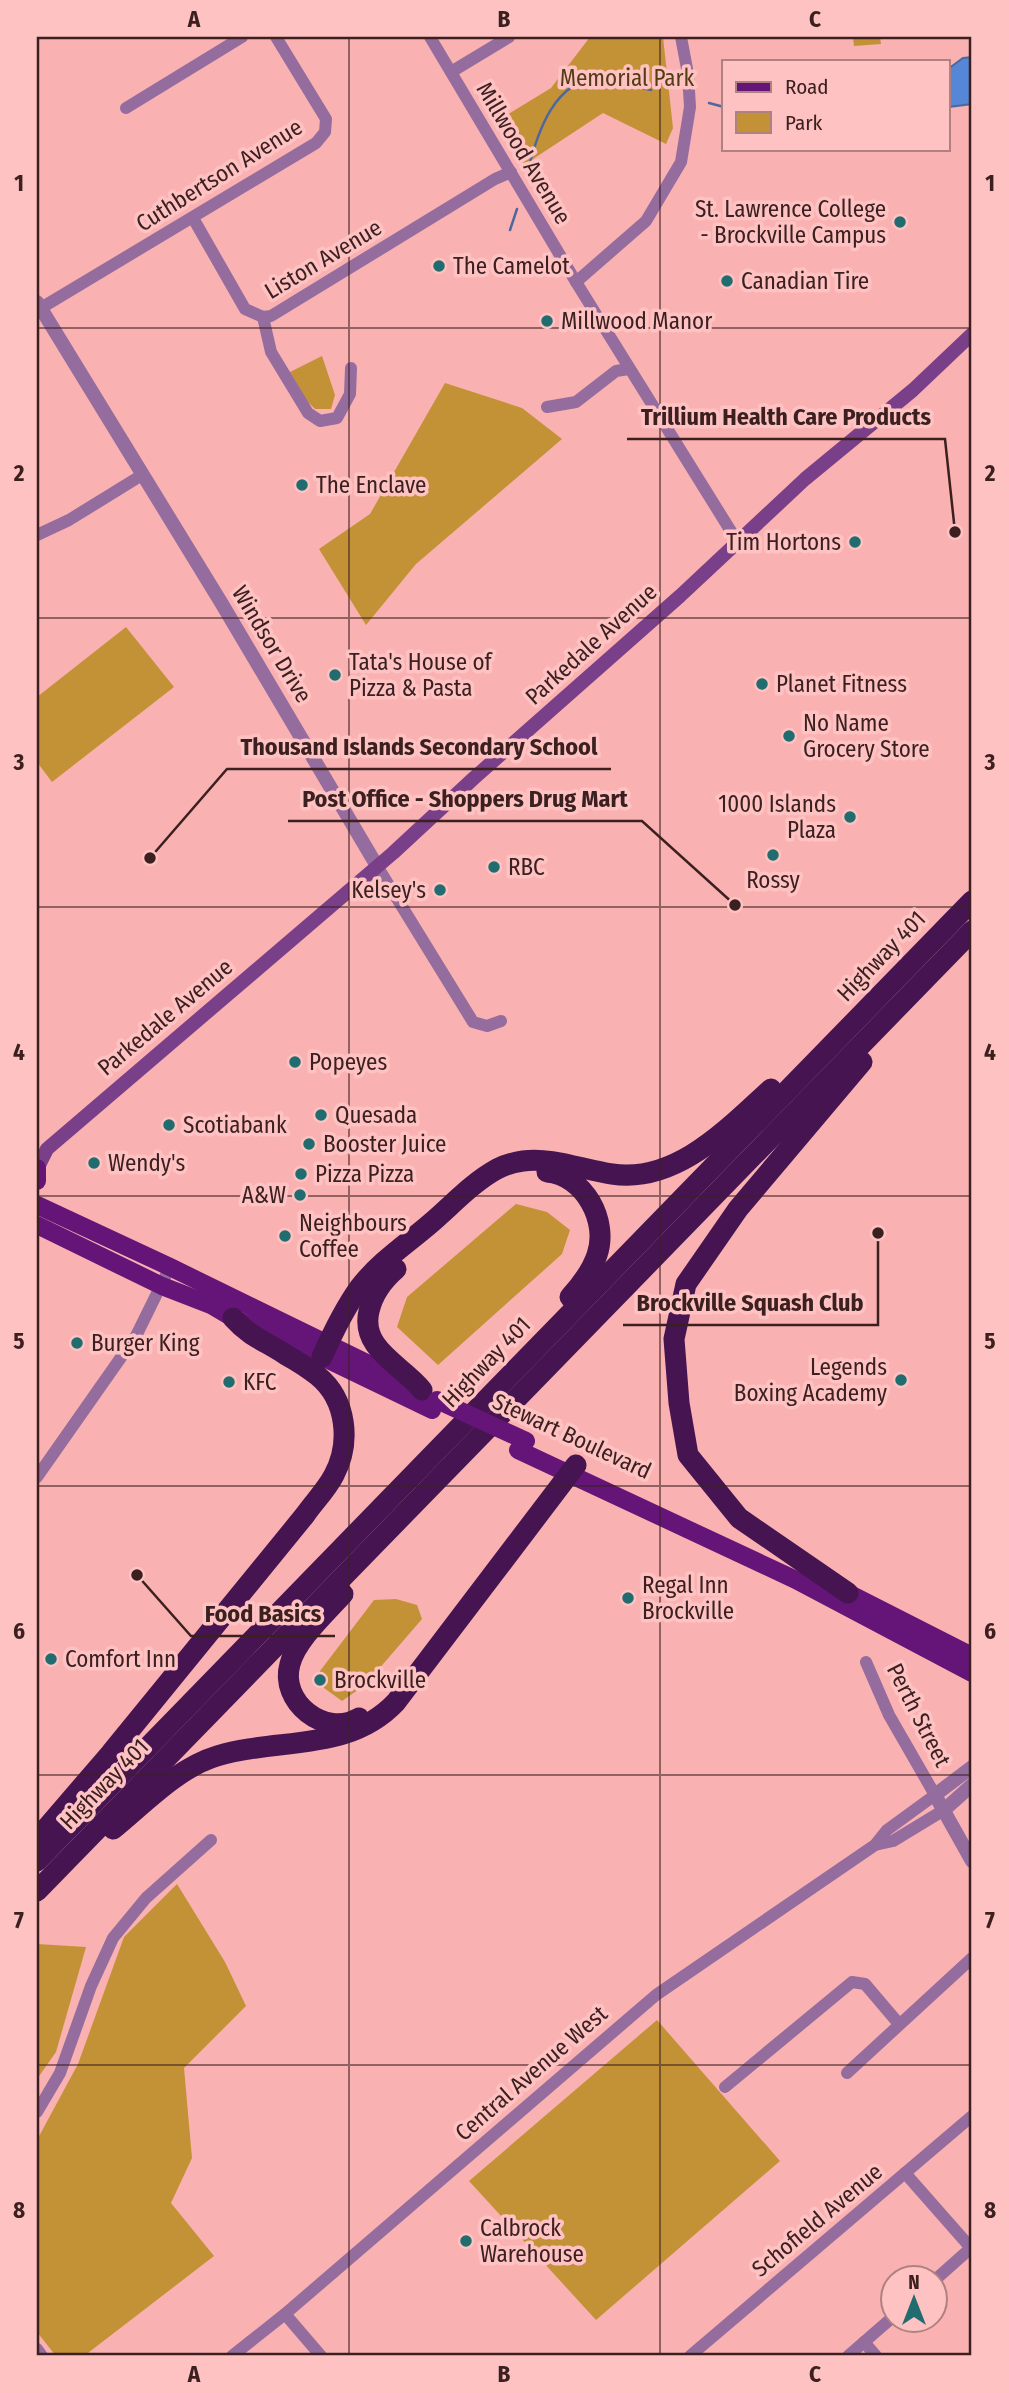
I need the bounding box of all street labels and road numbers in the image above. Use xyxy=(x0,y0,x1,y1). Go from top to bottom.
street label: Millwood Avenue xyxy=(471,77,577,229)
street label: Cuthbertson Avenue xyxy=(131,113,307,237)
street label: Liston Avenue xyxy=(259,213,387,305)
street label: Parkedale Avenue xyxy=(519,578,663,710)
street label: Windsor Drive xyxy=(226,580,318,708)
street label: Highway 401 xyxy=(831,905,931,1007)
street label: Parkedale Avenue xyxy=(92,953,238,1081)
street label: Highway 401 xyxy=(436,1311,536,1413)
street label: Stewart Boulevard xyxy=(488,1387,656,1485)
street label: Perth Street xyxy=(881,1659,957,1772)
street label: Highway 401 xyxy=(54,1733,154,1835)
street label: Central Avenue West xyxy=(449,1999,613,2147)
street label: Schofield Avenue xyxy=(746,2157,888,2283)

